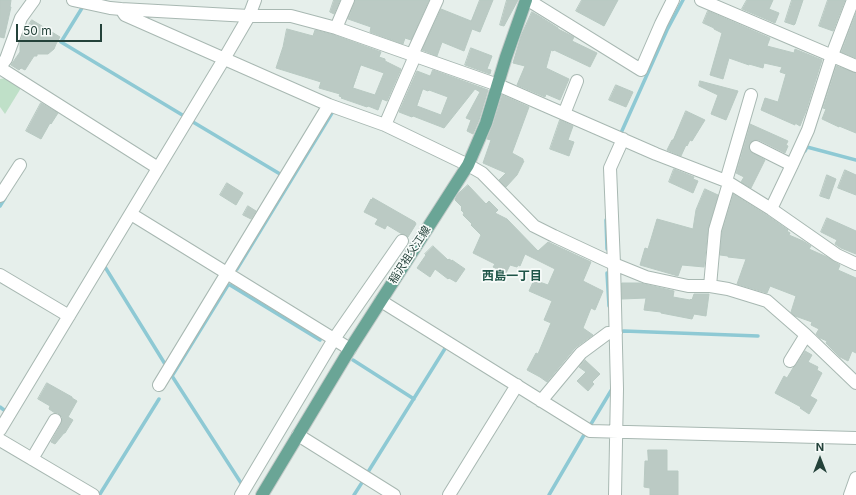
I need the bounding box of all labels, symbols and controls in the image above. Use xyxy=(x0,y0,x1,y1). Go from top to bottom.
scale bar xyxy=(18,16,104,42)
text: 50 m xyxy=(23,23,52,38)
street label: 稲沢祖父江線 xyxy=(386,224,434,286)
district label: 西島一丁目 xyxy=(482,269,542,283)
north arrow xyxy=(800,439,840,479)
text: N xyxy=(816,440,824,454)

